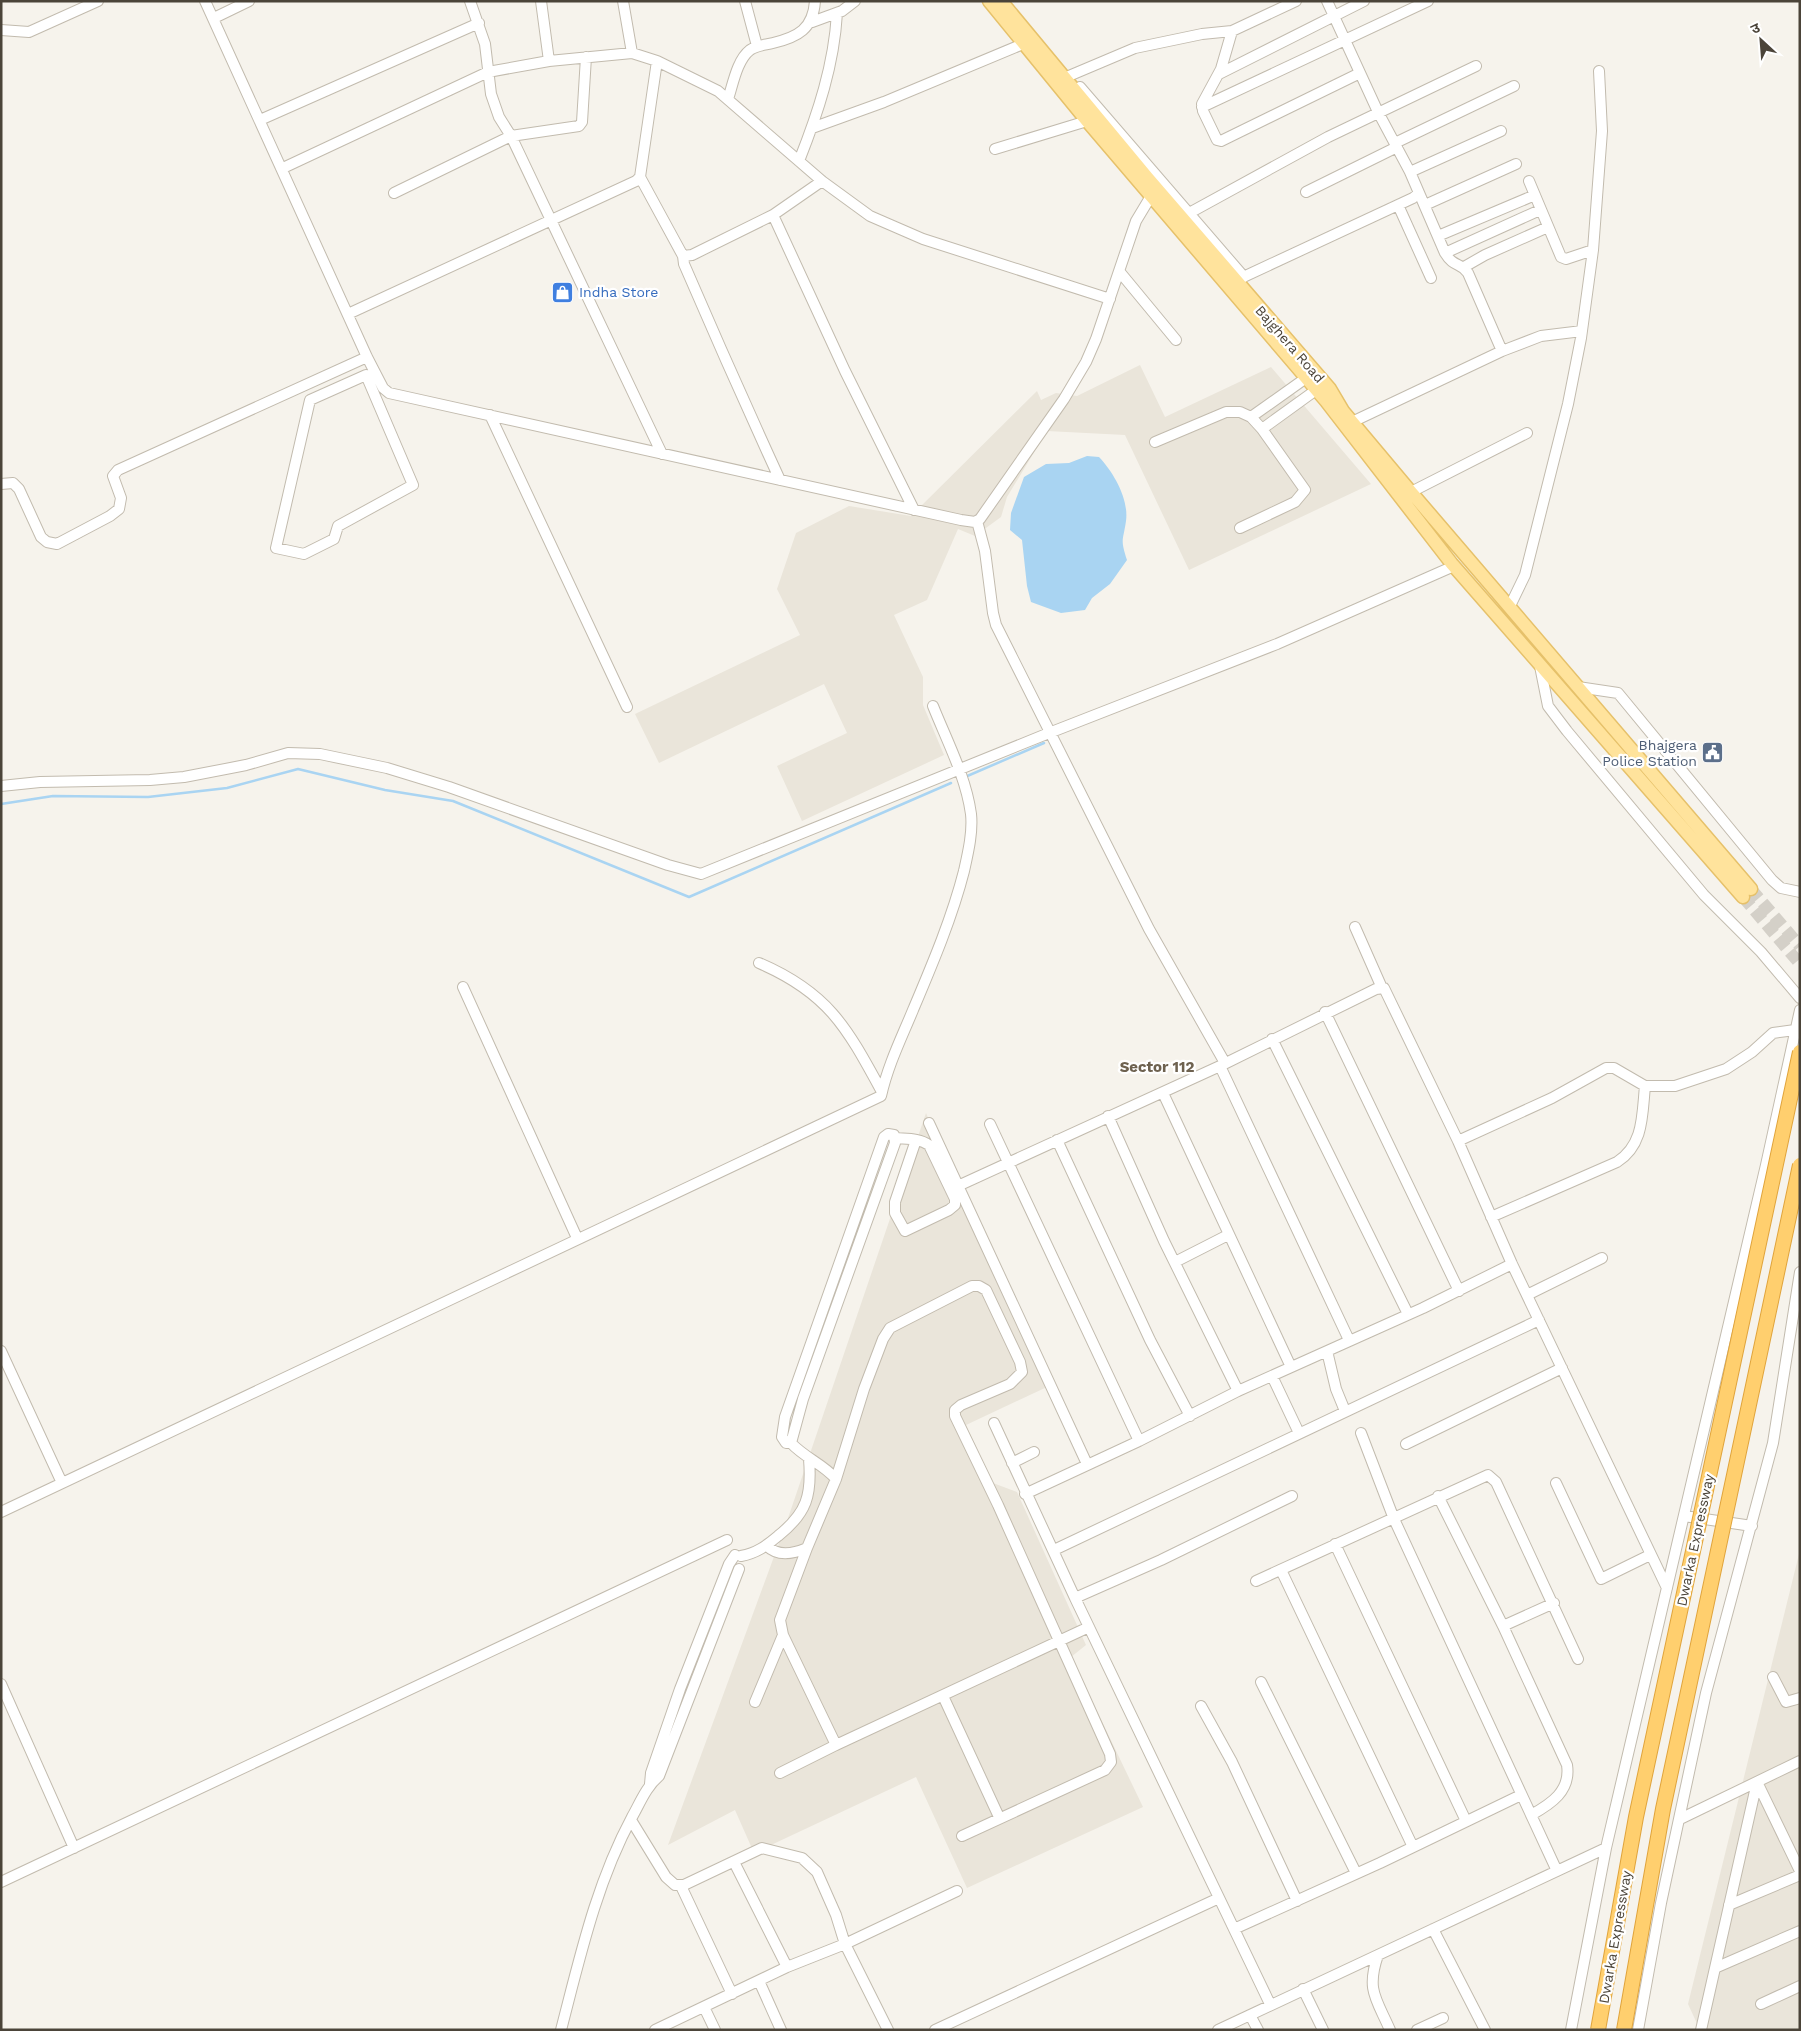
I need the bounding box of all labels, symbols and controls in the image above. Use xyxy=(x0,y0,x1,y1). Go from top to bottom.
north arrow xyxy=(1736,15,1786,65)
text: उ xyxy=(1748,19,1763,37)
shop icon: Indha Store xyxy=(551,280,575,304)
place label: Indha Store xyxy=(579,284,658,300)
street label: Bajghera Road xyxy=(1252,302,1328,386)
place label: Bhajgera Police Station xyxy=(1602,737,1697,769)
public building icon: Bhajgera Police Station xyxy=(1701,741,1725,765)
district label: Sector 112 xyxy=(1120,1058,1194,1076)
street label: Dwarka Expressway xyxy=(1673,1472,1717,1608)
street label: Dwarka Expressway xyxy=(1595,1869,1635,2005)

